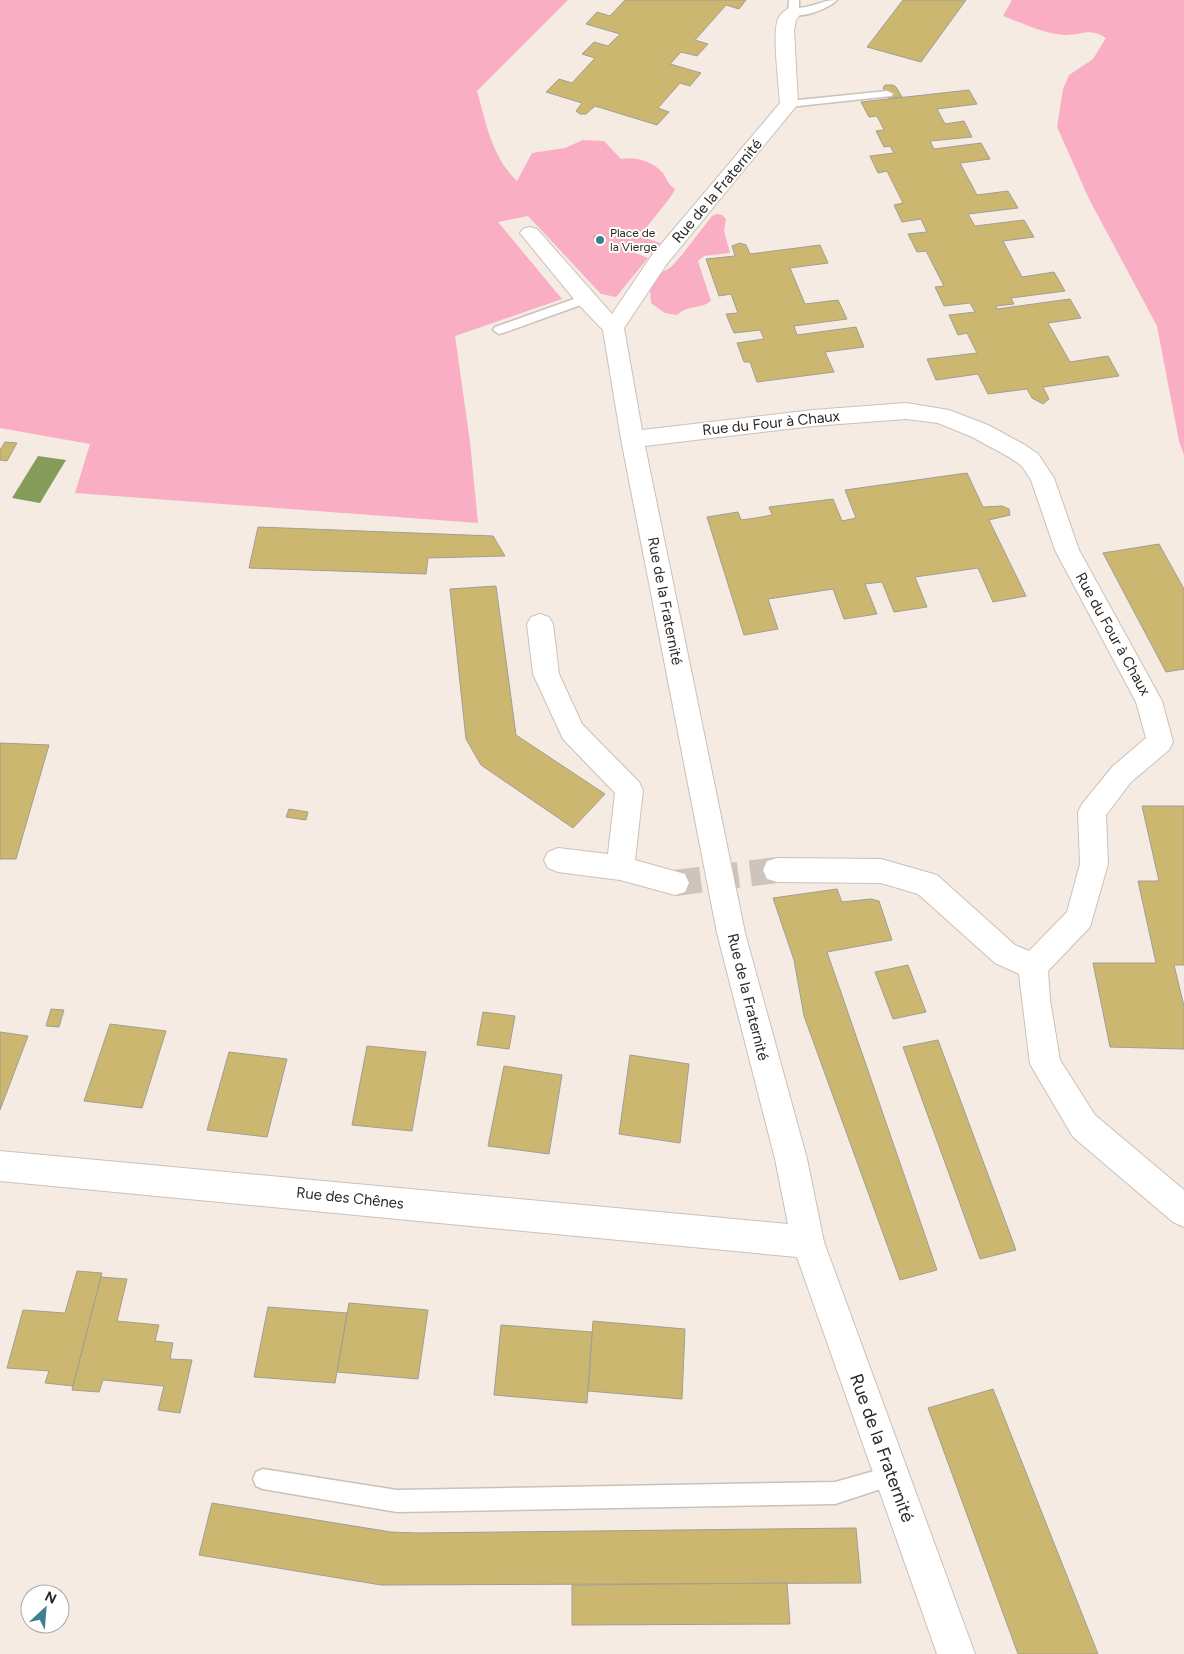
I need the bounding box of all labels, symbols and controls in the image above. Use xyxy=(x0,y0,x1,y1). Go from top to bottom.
street label: Rue de la Fraternité xyxy=(668,135,766,247)
place label: Place de la Vierge xyxy=(610,226,657,254)
marker: Place de la Vierge xyxy=(594,234,606,246)
street label: Rue du Four à Chaux xyxy=(701,407,841,439)
street label: Rue de la Fraternité xyxy=(644,535,686,667)
street label: Rue du Four à Chaux xyxy=(1072,569,1154,699)
street label: Rue de la Fraternité xyxy=(724,932,772,1062)
street label: Rue des Chênes xyxy=(295,1183,405,1213)
street label: Rue de la Fraternité xyxy=(845,1371,919,1525)
north arrow xyxy=(20,1584,70,1634)
text: N xyxy=(42,1588,59,1608)

